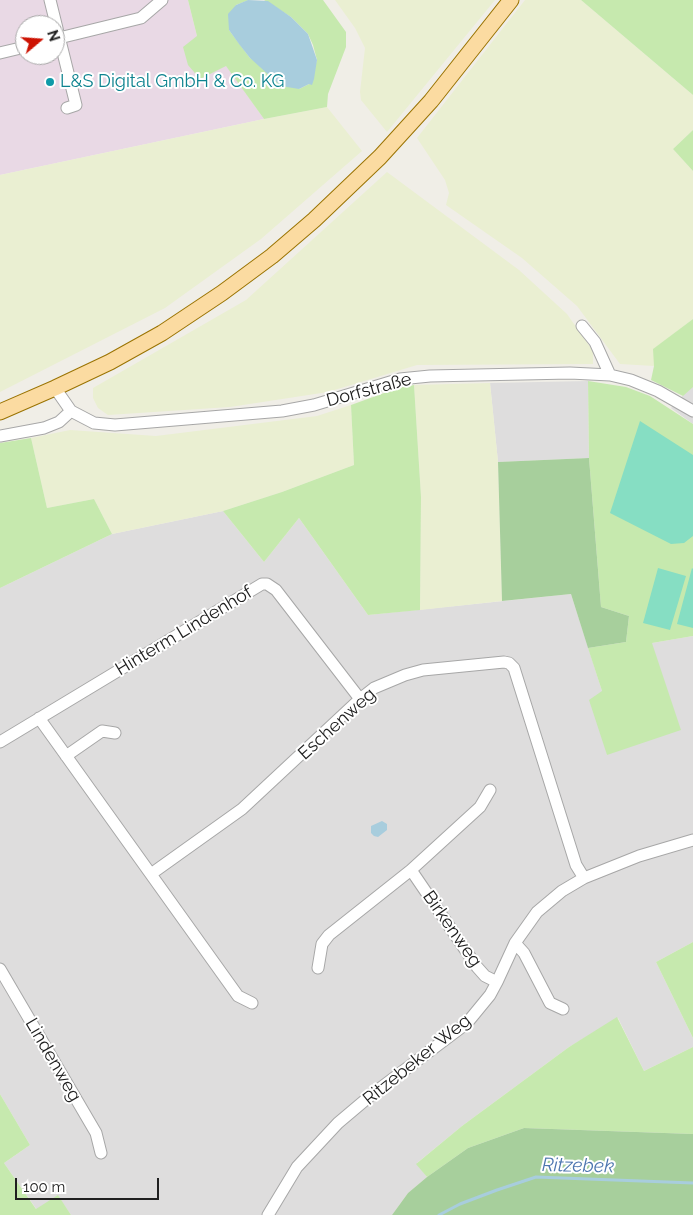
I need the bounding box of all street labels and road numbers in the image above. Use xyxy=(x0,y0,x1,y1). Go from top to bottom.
street label: Dorfstraße xyxy=(324,368,414,412)
street label: Hinterm Lindenhof xyxy=(112,582,256,680)
street label: Eschenweg xyxy=(294,684,380,764)
street label: Birkenweg xyxy=(418,887,486,971)
street label: Ritzebeker Weg xyxy=(359,1010,475,1110)
street label: Lindenweg xyxy=(20,1014,86,1106)

